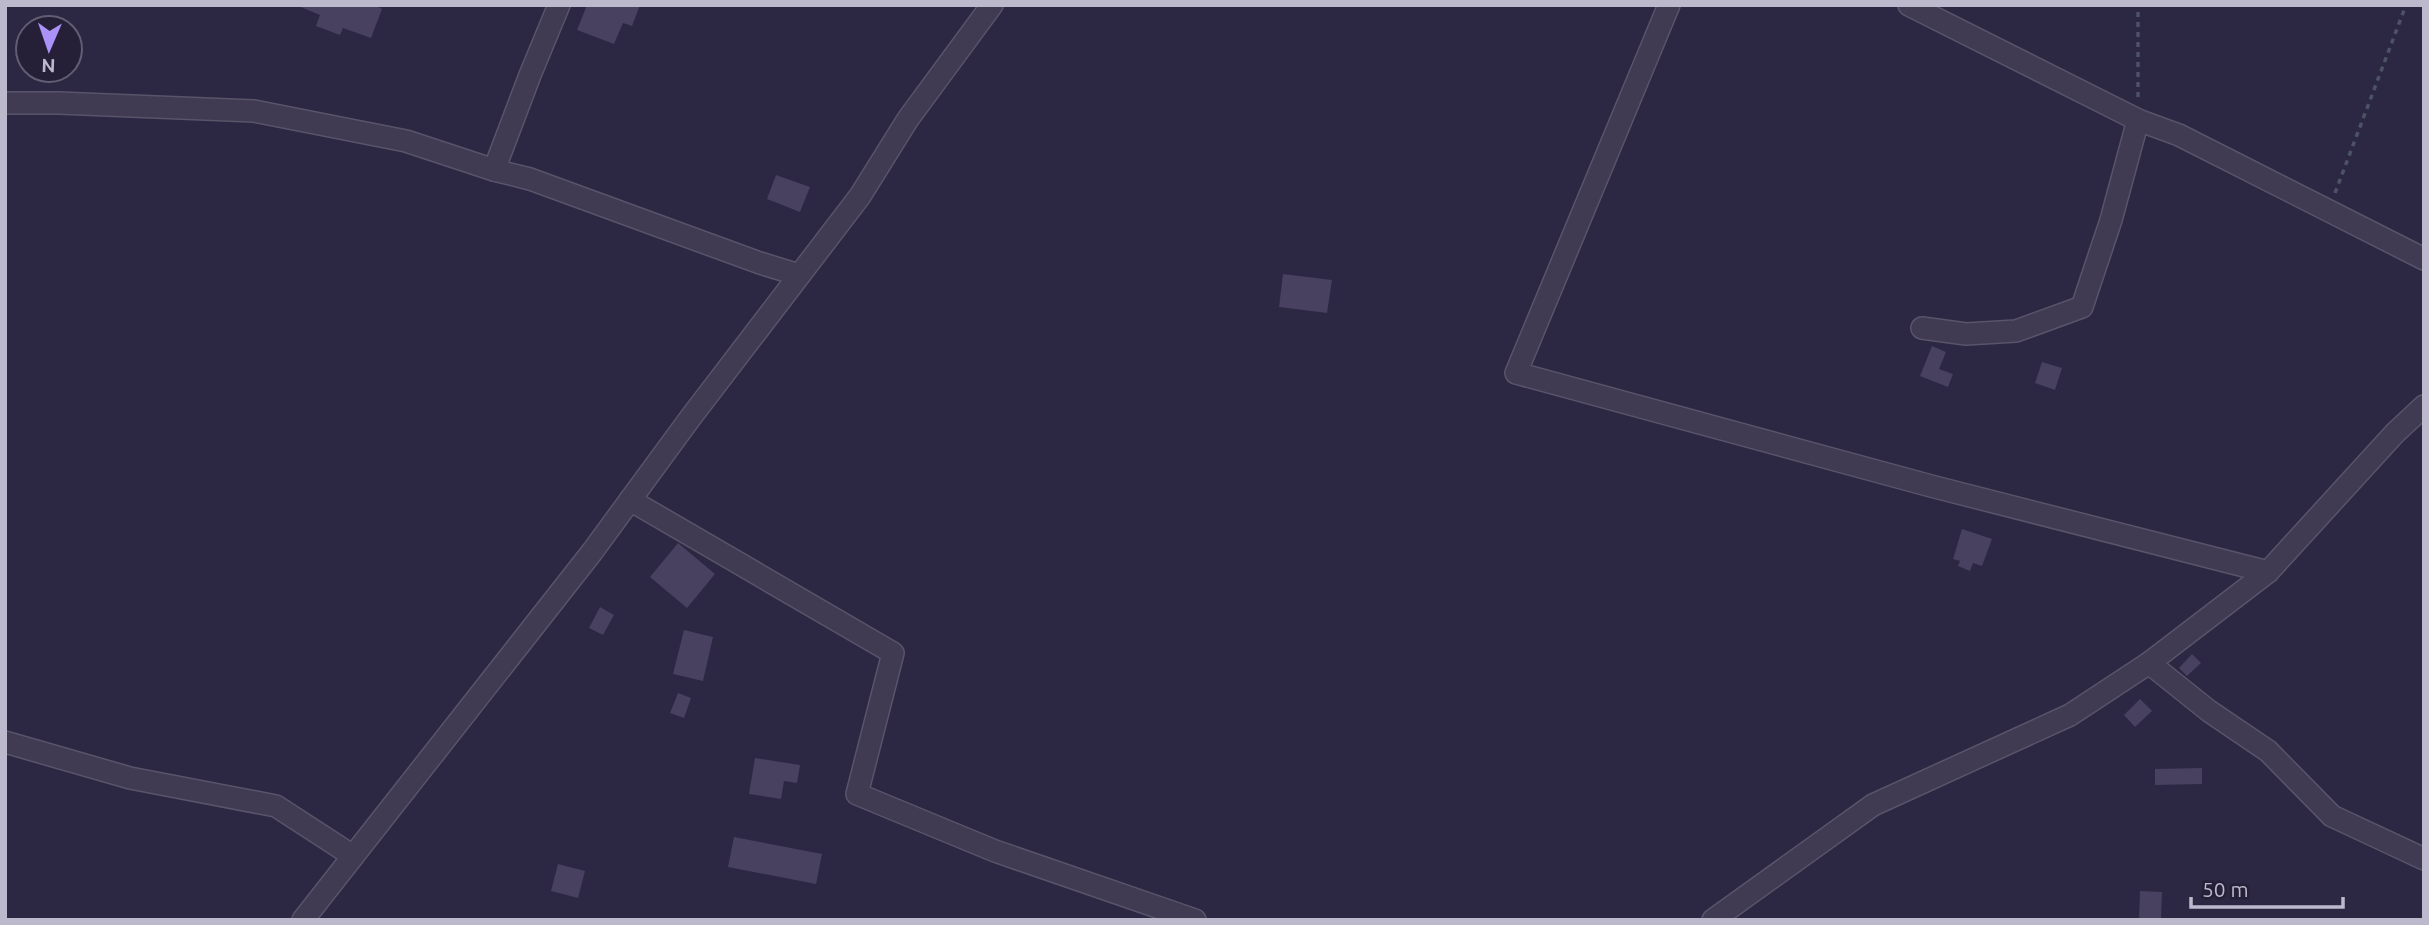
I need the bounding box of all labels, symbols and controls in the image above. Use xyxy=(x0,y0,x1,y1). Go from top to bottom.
north arrow xyxy=(14,14,84,84)
text: N xyxy=(41,55,56,77)
scale bar xyxy=(2191,866,2343,910)
text: 50 m xyxy=(2202,877,2249,901)

